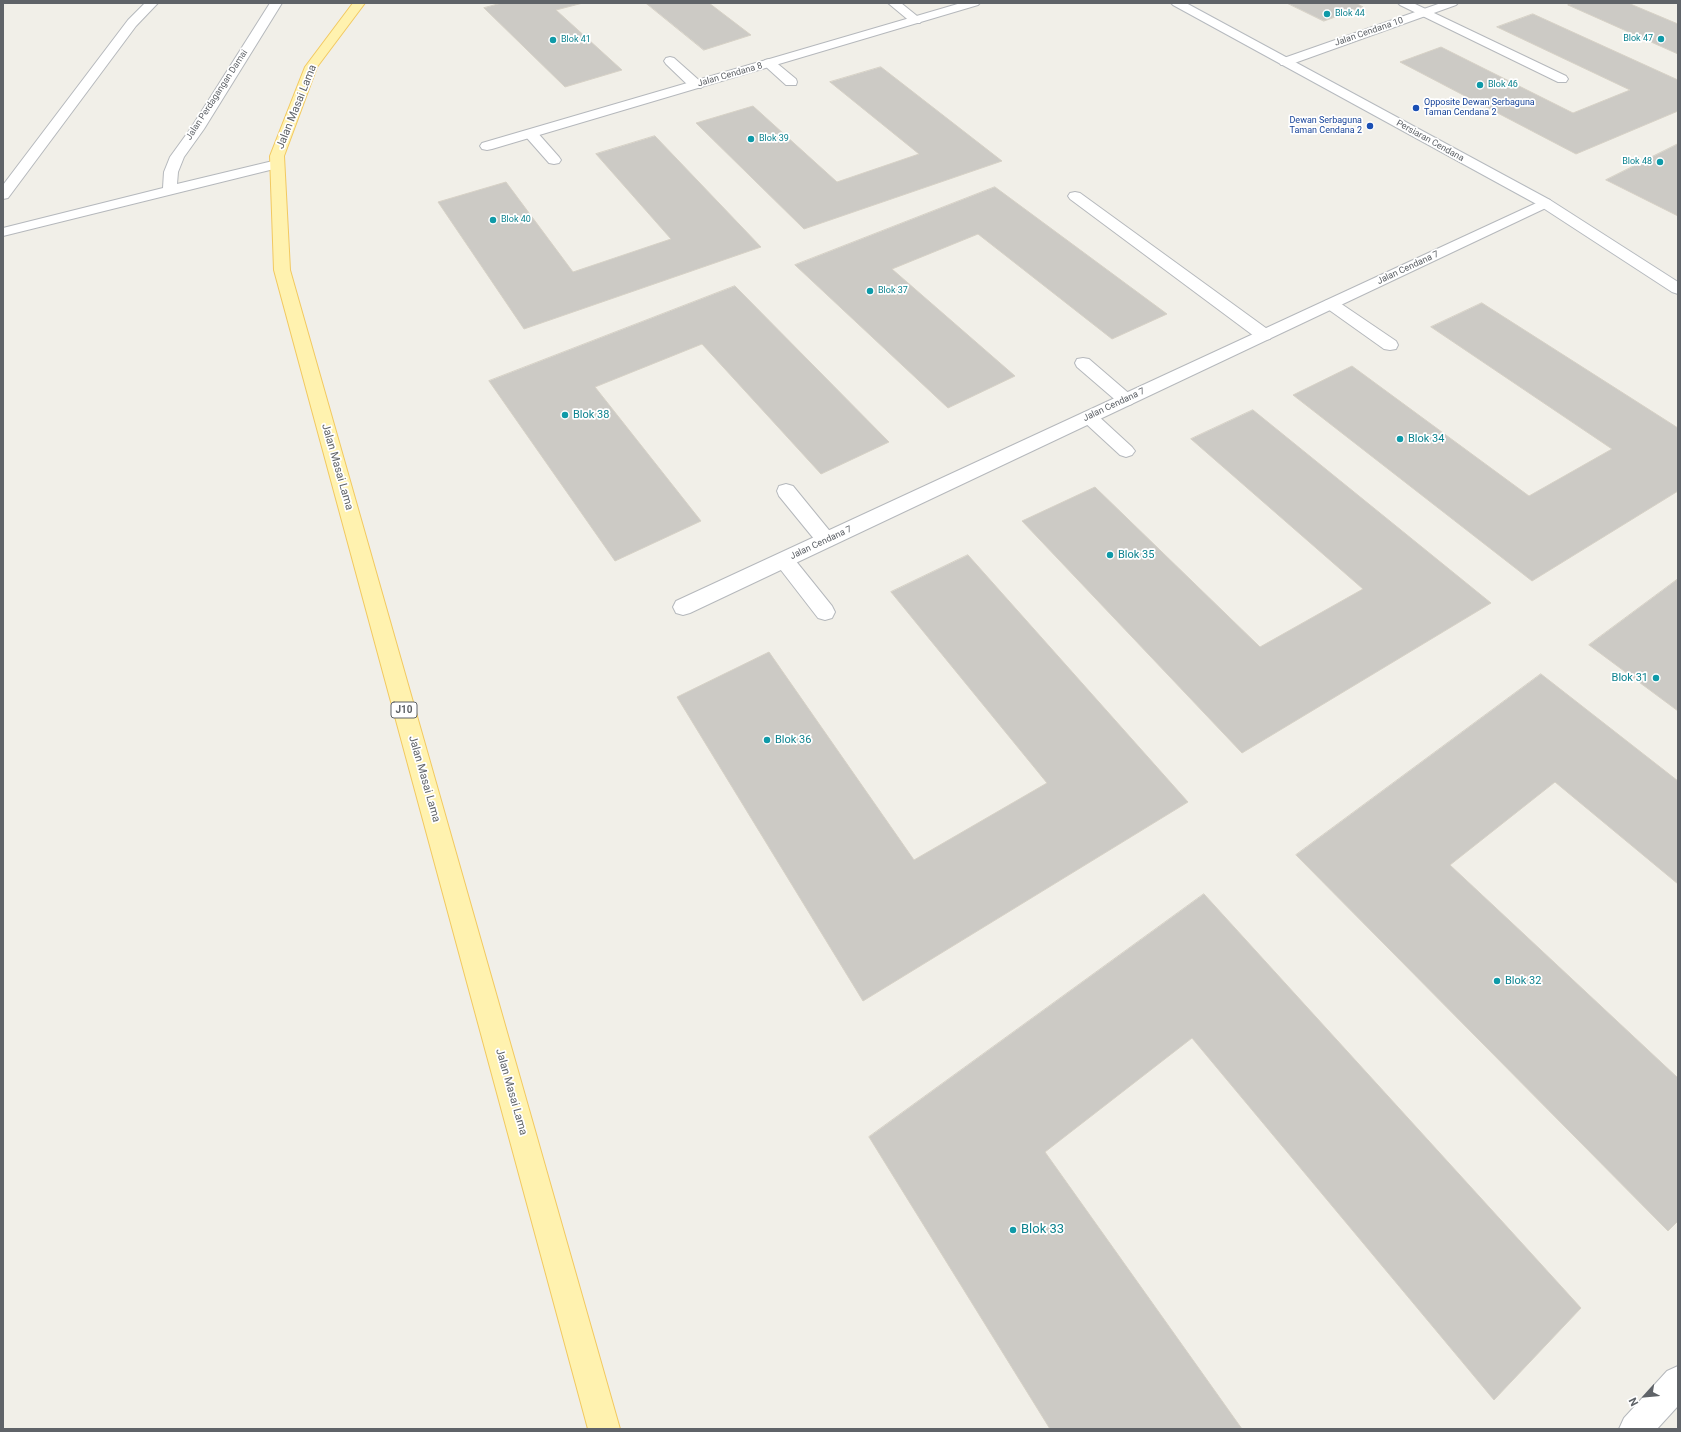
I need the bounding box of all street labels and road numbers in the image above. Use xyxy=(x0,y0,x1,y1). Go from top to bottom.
street label: Jalan Cendana 10 xyxy=(1333,15,1405,49)
street label: Jalan Perdagangan Damai xyxy=(184,48,250,142)
street label: Jalan Cendana 8 xyxy=(696,61,764,89)
street label: Jalan Masai Lama xyxy=(274,63,320,151)
street label: Persiaran Cendana xyxy=(1394,118,1466,164)
street label: Jalan Cendana 7 xyxy=(1375,249,1441,287)
street label: Jalan Cendana 7 xyxy=(1081,386,1147,424)
street label: Jalan Masai Lama xyxy=(318,422,356,512)
street label: Jalan Cendana 7 xyxy=(788,524,854,562)
road number: J10 xyxy=(391,702,417,718)
street label: Jalan Masai Lama xyxy=(405,734,443,824)
street label: Jalan Masai Lama xyxy=(492,1047,530,1137)

